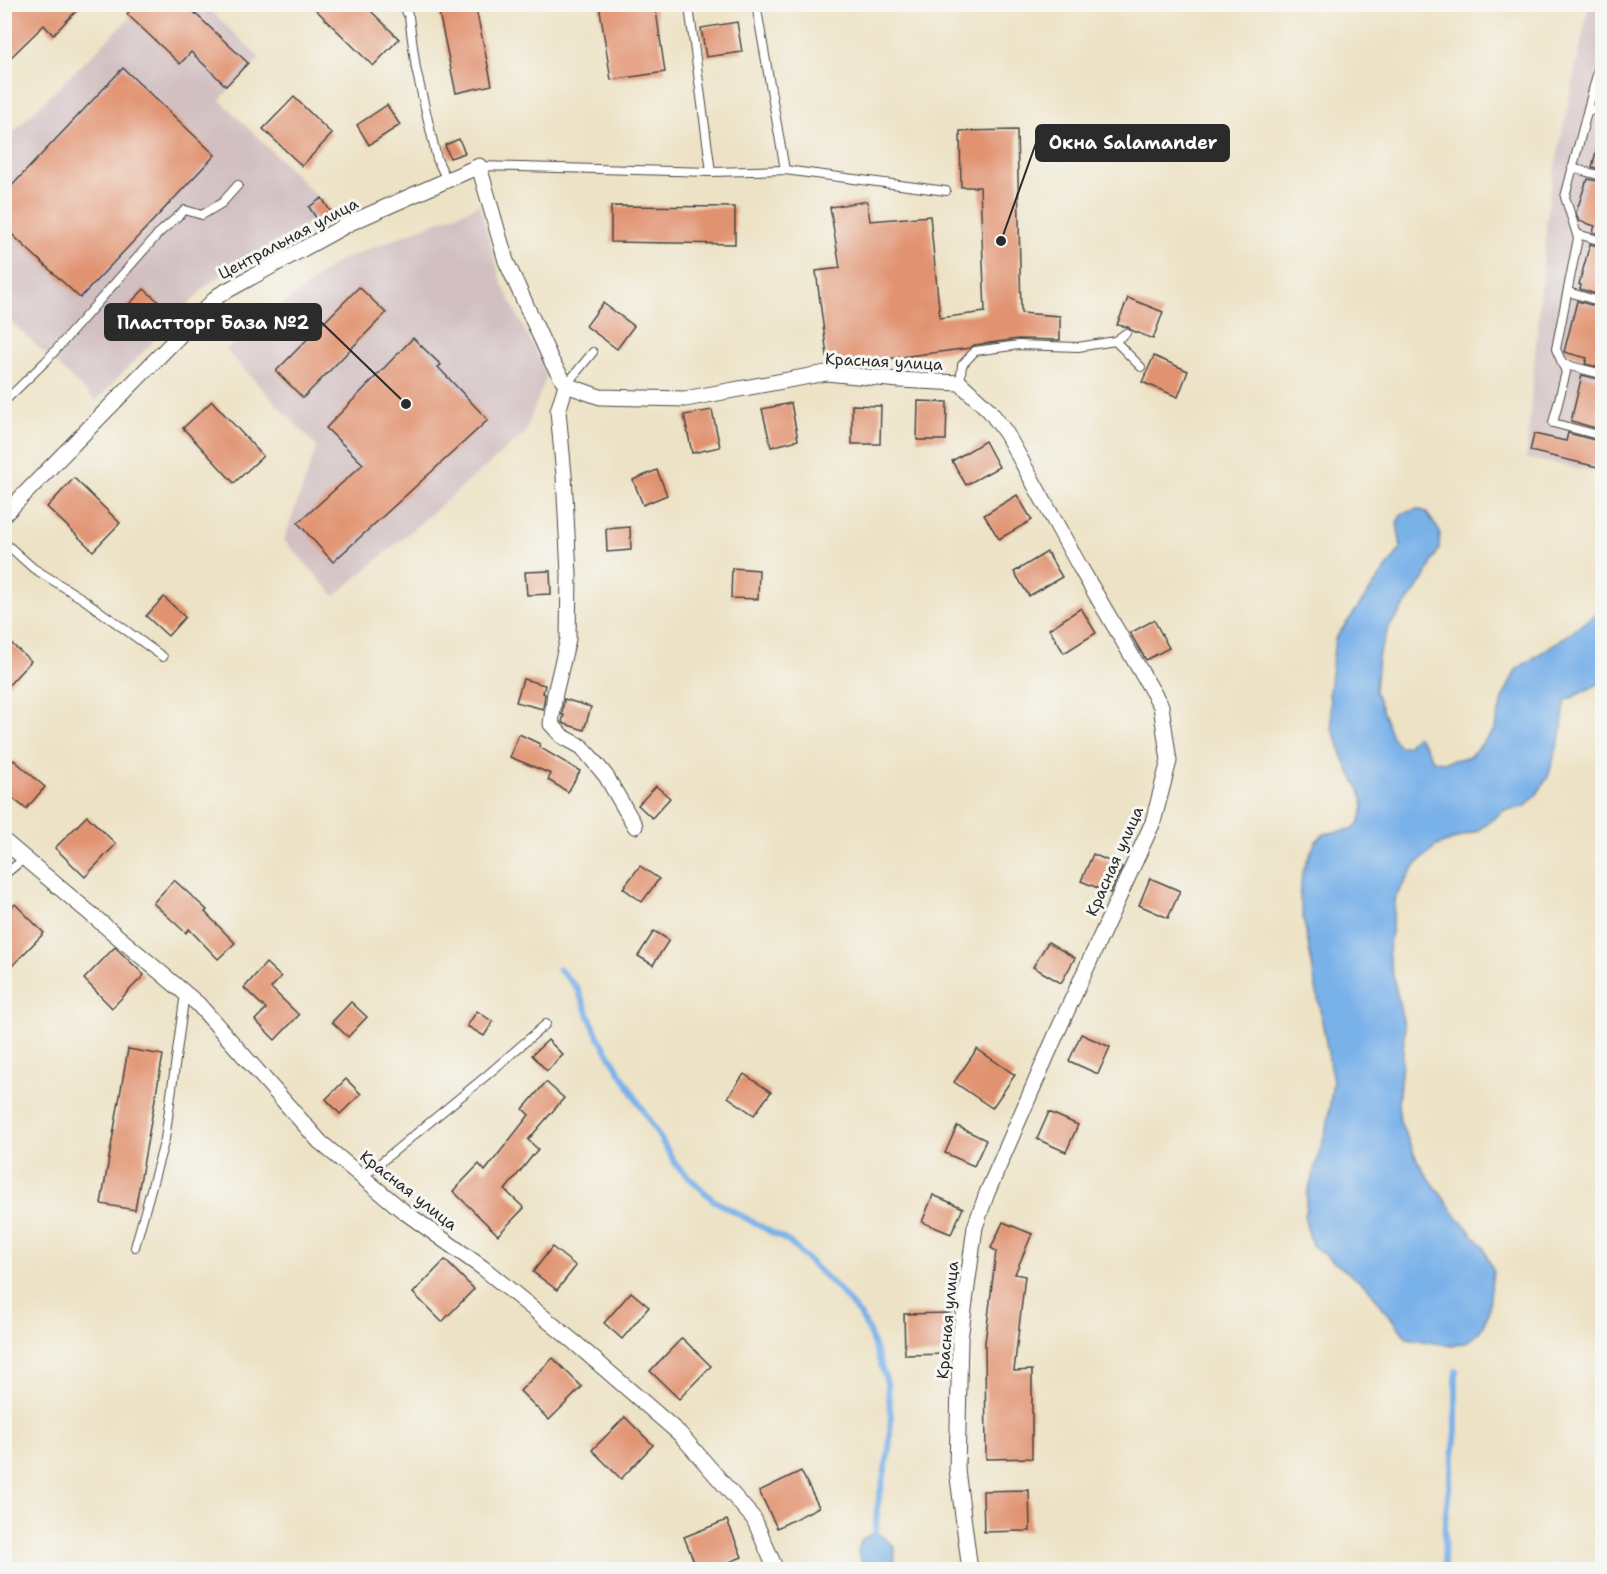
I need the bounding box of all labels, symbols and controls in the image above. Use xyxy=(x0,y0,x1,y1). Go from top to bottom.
callout: Окна Salamander xyxy=(1036,125,1229,161)
text: Окна Salamander xyxy=(1049,131,1218,155)
street label: Центральная улица xyxy=(215,193,362,284)
callout: Пластторг База №2 xyxy=(105,304,321,340)
text: Пластторг База №2 xyxy=(117,311,309,335)
street label: Красная улица xyxy=(824,348,944,375)
street label: Красная улица xyxy=(1081,803,1148,919)
street label: Красная улица xyxy=(356,1146,462,1235)
street label: Красная улица xyxy=(932,1260,963,1380)

